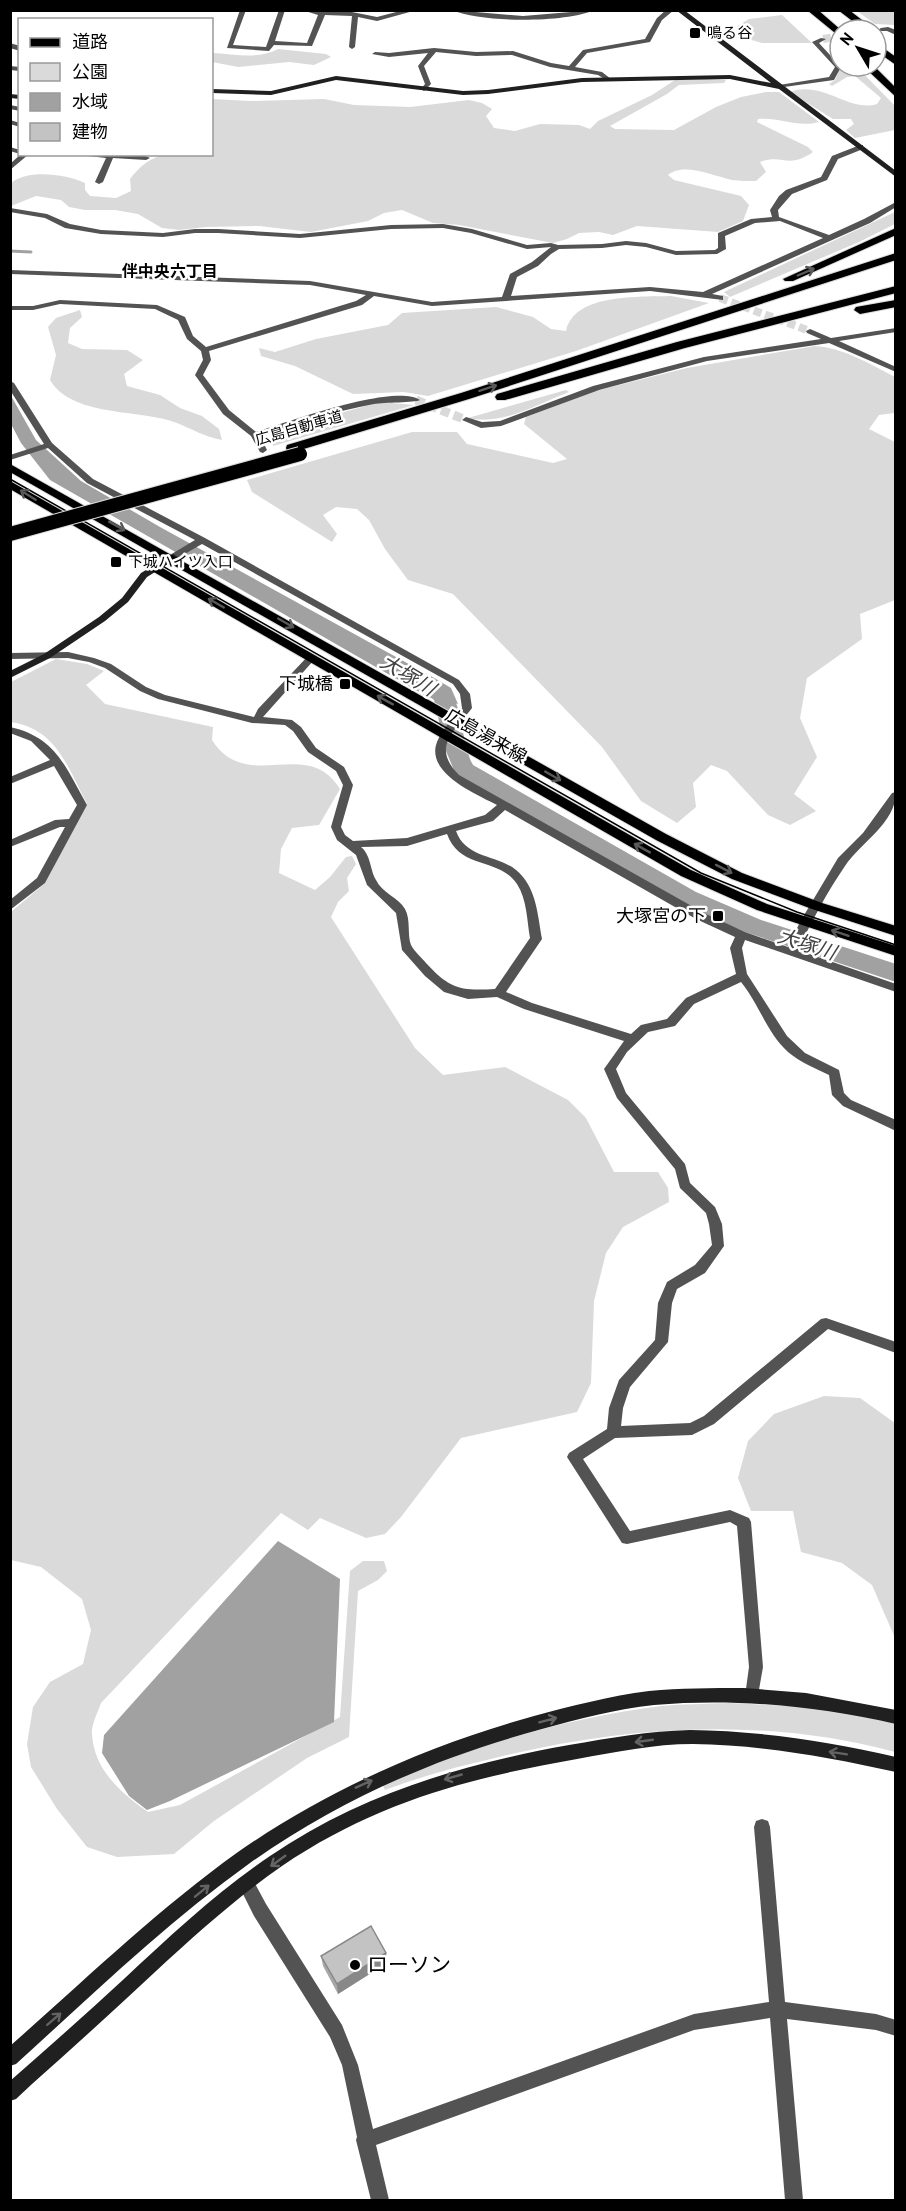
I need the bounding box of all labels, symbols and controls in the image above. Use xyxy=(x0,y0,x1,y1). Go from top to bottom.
legend xyxy=(18,18,213,156)
north arrow xyxy=(828,18,888,78)
place label: 鳴る谷 xyxy=(707,23,752,42)
marker: 鳴る谷 xyxy=(688,26,702,40)
text: N xyxy=(835,28,857,49)
text: 道路 xyxy=(72,30,108,53)
text: 公園 xyxy=(72,60,108,83)
text: 水域 xyxy=(72,90,108,113)
text: 建物 xyxy=(72,120,108,143)
district label: 伴中央六丁目 xyxy=(121,261,218,281)
one-way arrow xyxy=(796,266,814,277)
one-way arrow xyxy=(478,382,497,393)
street label: 広島自動車道 xyxy=(253,406,345,449)
one-way arrow xyxy=(20,489,37,501)
one-way arrow xyxy=(108,520,125,532)
place label: 下城ハイツ入口 xyxy=(128,552,233,571)
marker: 下城ハイツ入口 xyxy=(109,555,123,569)
one-way arrow xyxy=(208,596,225,608)
one-way arrow xyxy=(277,617,294,629)
water label: 大塚川 xyxy=(376,648,442,703)
place label: 下城橋 xyxy=(279,672,333,695)
marker: 下城橋 xyxy=(338,677,352,691)
one-way arrow xyxy=(377,694,394,706)
street label: 広島湯来線 xyxy=(442,703,531,768)
one-way arrow xyxy=(544,770,561,782)
one-way arrow xyxy=(634,842,651,854)
one-way arrow xyxy=(715,864,733,876)
place label: 大塚宮の下 xyxy=(616,904,706,927)
marker: 大塚宮の下 xyxy=(711,909,725,923)
water label: 大塚川 xyxy=(774,922,841,966)
one-way arrow xyxy=(831,927,850,938)
one-way arrow xyxy=(538,1713,557,1725)
one-way arrow xyxy=(635,1735,655,1746)
one-way arrow xyxy=(829,1747,849,1758)
one-way arrow xyxy=(444,1772,463,1784)
one-way arrow xyxy=(355,1778,373,1790)
one-way arrow xyxy=(271,1855,287,1867)
one-way arrow xyxy=(194,1885,210,1898)
place label: ローソン xyxy=(367,1951,451,1978)
marker: ローソン xyxy=(348,1958,362,1972)
one-way arrow xyxy=(47,2012,62,2026)

